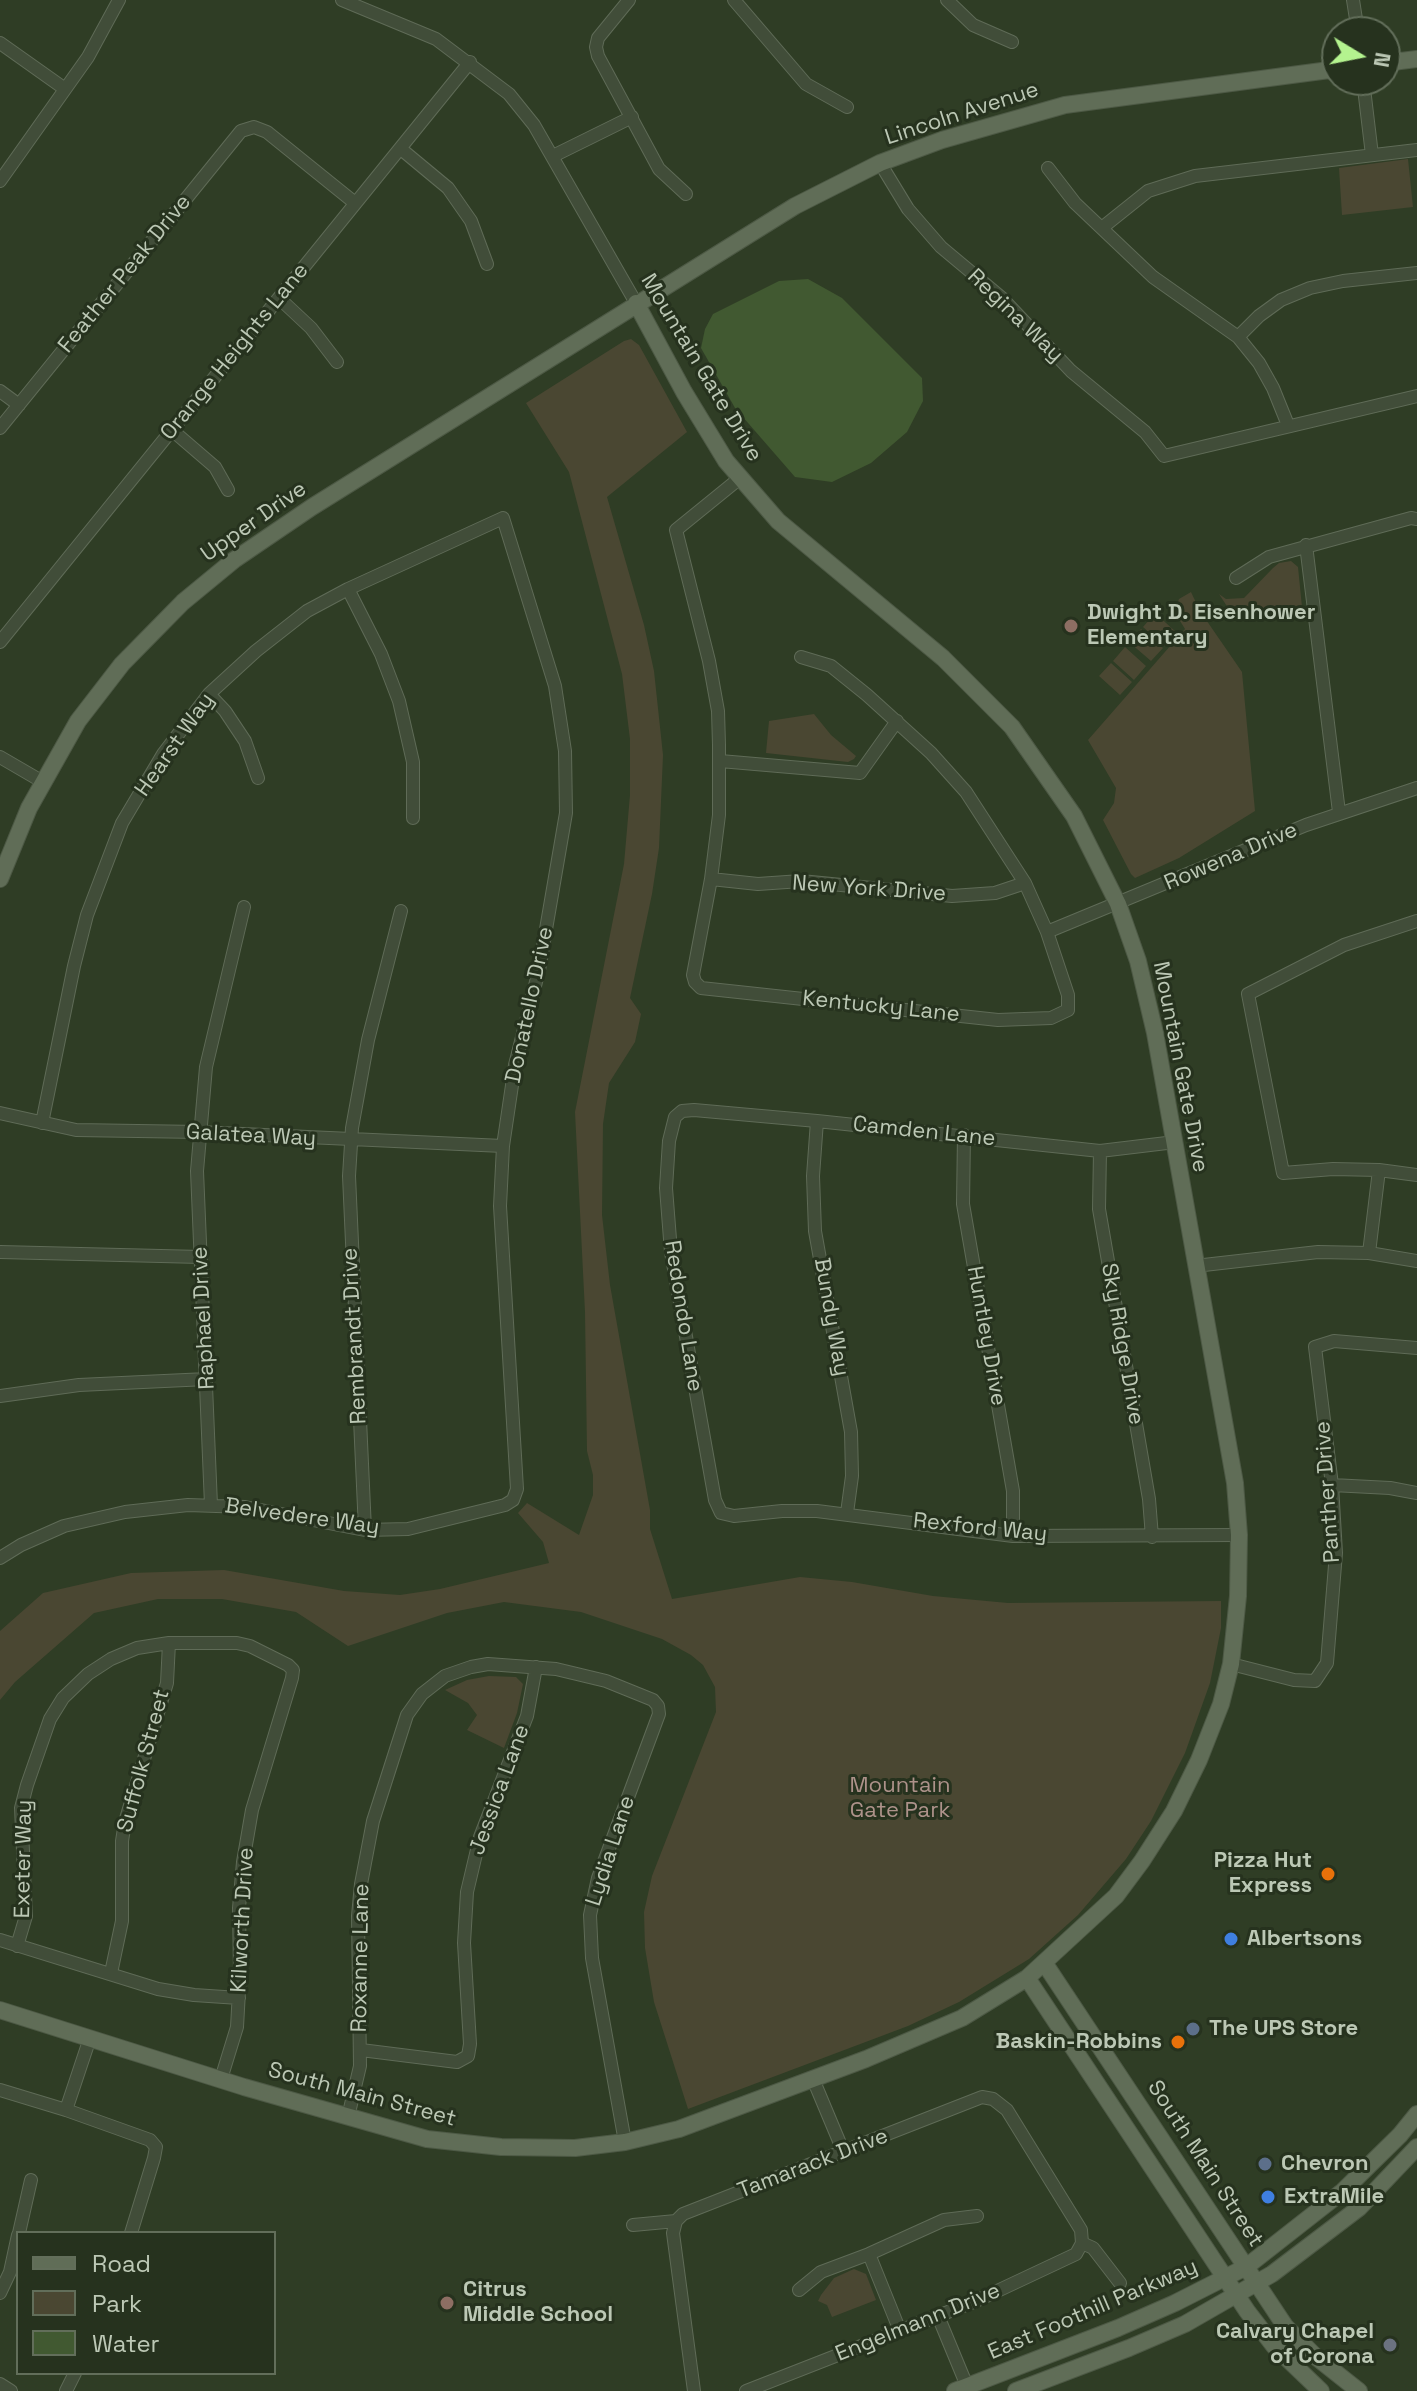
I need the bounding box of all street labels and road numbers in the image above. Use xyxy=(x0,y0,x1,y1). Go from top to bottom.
street label: Lincoln Avenue xyxy=(882,77,1042,151)
street label: Feather Peak Drive xyxy=(53,190,197,358)
street label: Orange Heights Lane xyxy=(155,258,315,446)
street label: Regina Way xyxy=(962,264,1068,368)
street label: Mountain Gate Drive xyxy=(635,269,767,467)
street label: Upper Drive xyxy=(196,476,312,568)
street label: Hearst Way xyxy=(130,688,220,802)
street label: Rowena Drive xyxy=(1160,817,1302,897)
street label: New York Drive xyxy=(791,870,947,908)
street label: Donatello Drive xyxy=(501,924,559,1086)
street label: Mountain Gate Drive xyxy=(1147,959,1213,1175)
street label: Kentucky Lane xyxy=(801,986,961,1028)
street label: Camden Lane xyxy=(851,1111,997,1153)
street label: Galatea Way xyxy=(185,1119,317,1153)
street label: Redondo Lane xyxy=(658,1239,708,1393)
street label: Raphael Drive xyxy=(187,1246,221,1390)
street label: Rembrandt Drive xyxy=(337,1247,373,1425)
street label: Bundy Way xyxy=(808,1256,854,1378)
street label: Sky Ridge Drive xyxy=(1095,1261,1149,1427)
street label: Huntley Drive xyxy=(961,1264,1011,1408)
street label: Panther Drive xyxy=(1310,1420,1346,1564)
street label: Belvedere Way xyxy=(223,1493,381,1541)
street label: Rexford Way xyxy=(912,1508,1048,1548)
street label: Suffolk Street xyxy=(112,1687,176,1835)
street label: Jessica Lane xyxy=(464,1721,536,1859)
street label: Lydia Lane xyxy=(581,1793,641,1909)
street label: Exeter Way xyxy=(10,1799,38,1919)
street label: Kilworth Drive xyxy=(226,1847,260,1993)
street label: Roxanne Lane xyxy=(347,1883,375,2033)
street label: South Main Street xyxy=(265,2057,459,2133)
street label: South Main Street xyxy=(1141,2076,1269,2252)
street label: Tamarack Drive xyxy=(734,2123,892,2205)
street label: East Foothill Parkway xyxy=(984,2254,1202,2366)
street label: Engelmann Drive xyxy=(832,2278,1004,2368)

